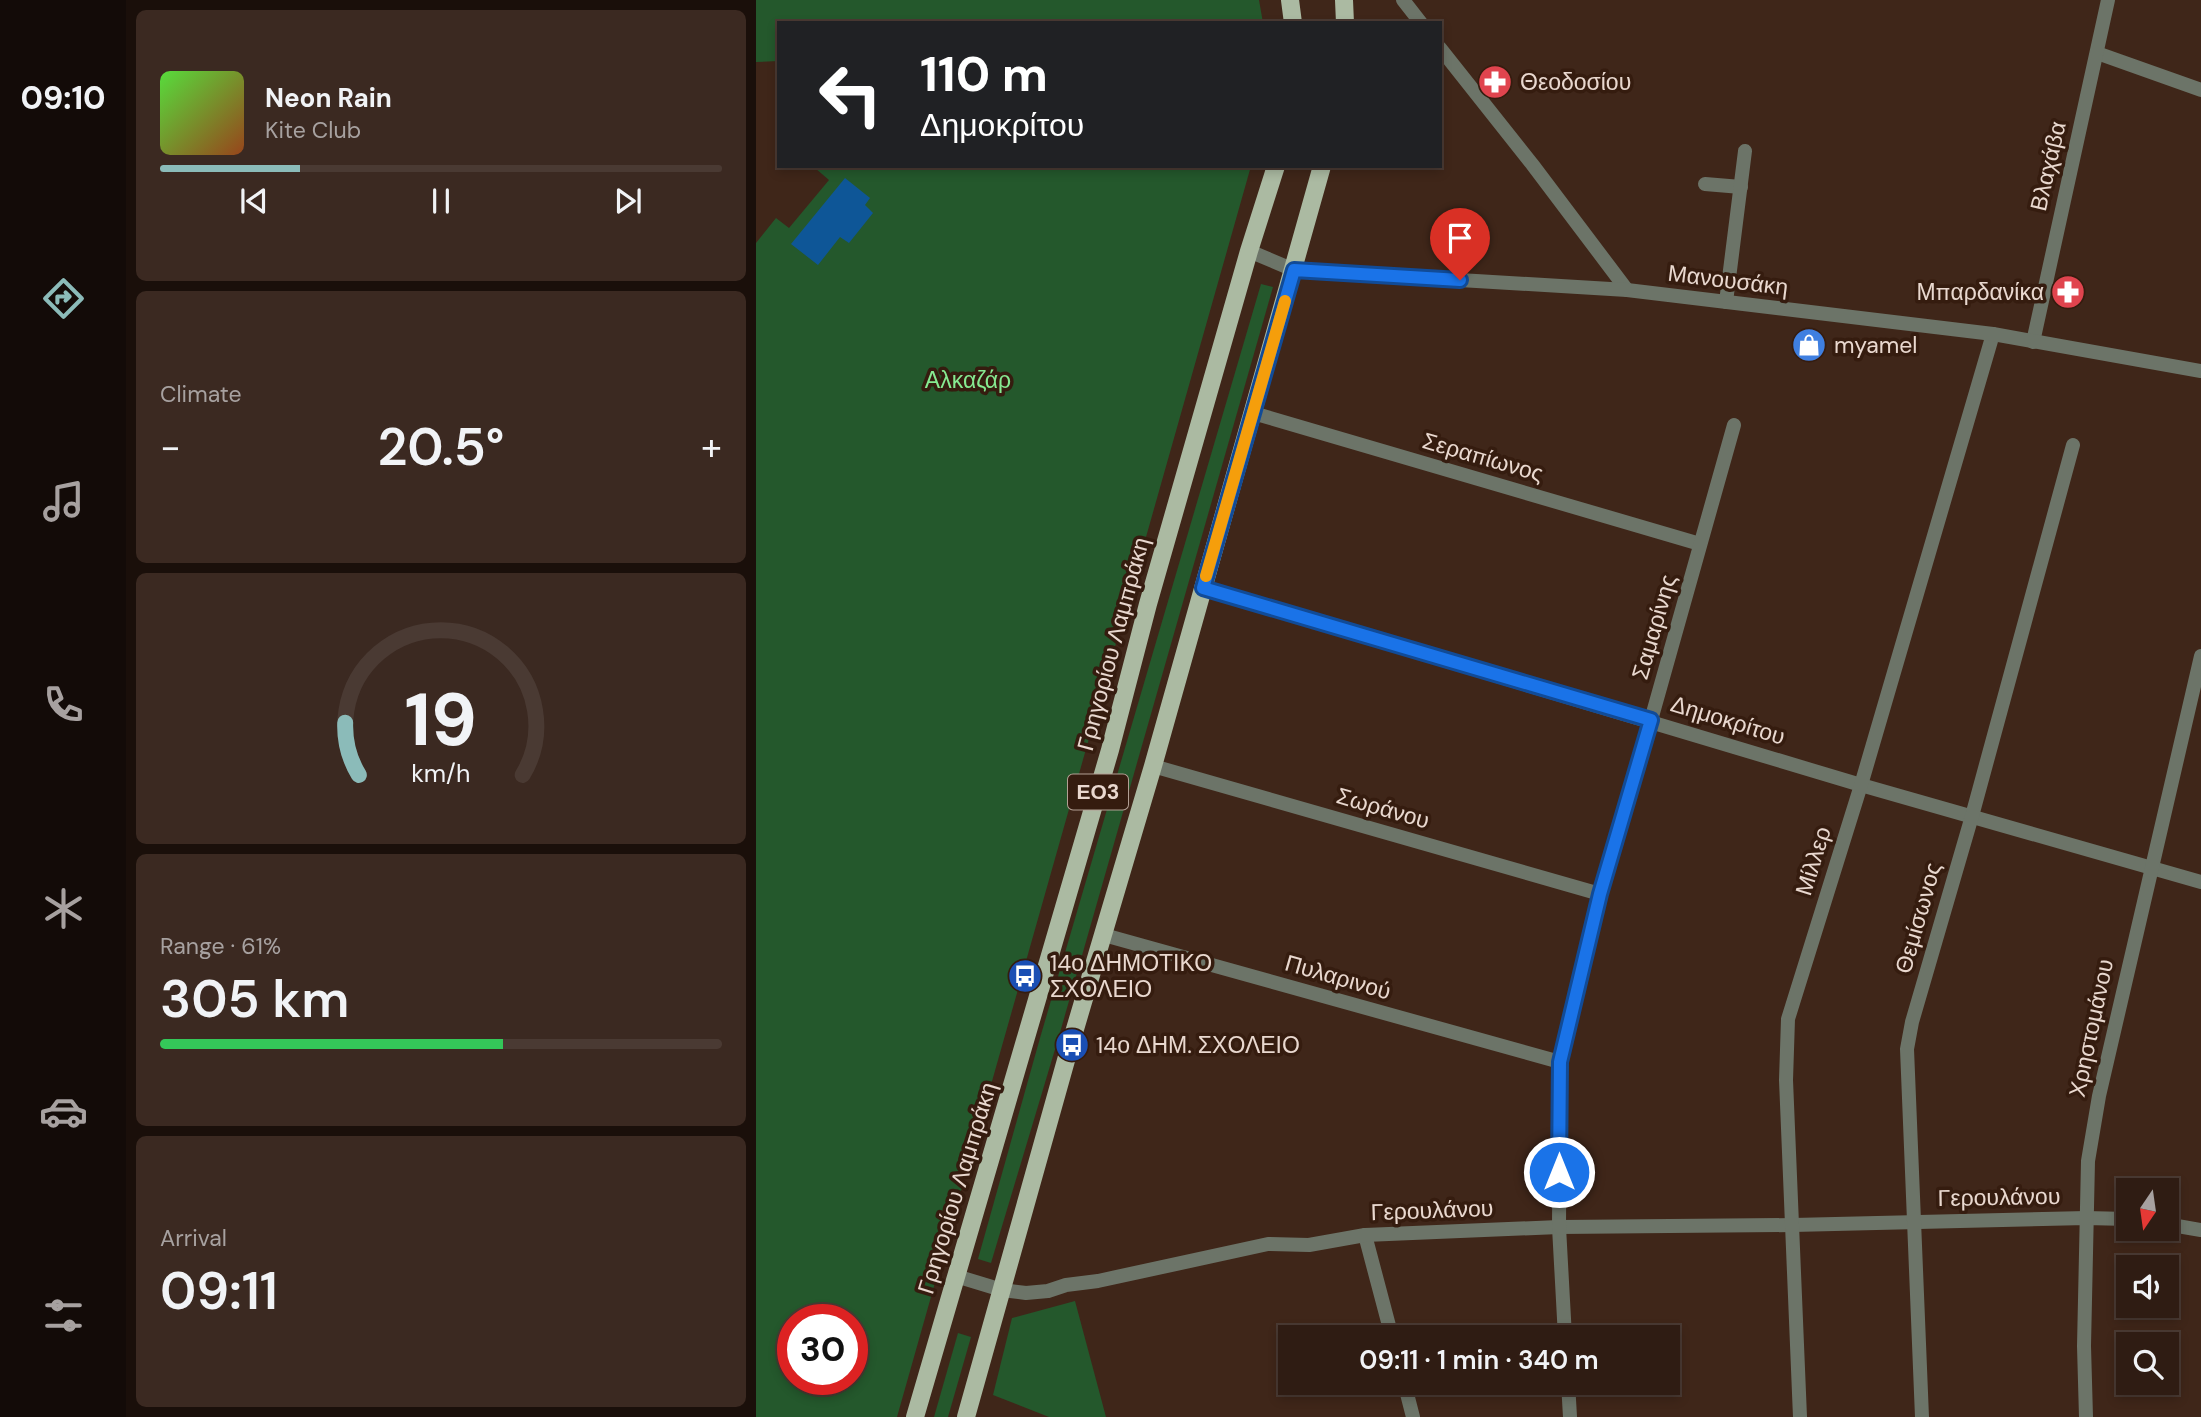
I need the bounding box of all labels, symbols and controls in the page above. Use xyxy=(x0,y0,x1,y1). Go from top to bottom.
text: 110 m xyxy=(920,42,1048,106)
icon: left xyxy=(805,49,896,140)
pharmacy icon: Θεοδοσίου xyxy=(1476,63,1514,101)
place label: Θεοδοσίου xyxy=(1520,67,1631,97)
text: 09:10 xyxy=(20,77,106,119)
text: Neon Rain xyxy=(265,81,392,115)
text: Δημοκρίτου xyxy=(920,104,1084,146)
text: Kite Club xyxy=(265,115,361,145)
street label: Βλαχάβα xyxy=(2023,118,2073,214)
icon: previous xyxy=(235,182,273,220)
icon: pause xyxy=(422,182,460,220)
icon: next xyxy=(609,182,647,220)
pin xyxy=(1430,208,1490,280)
icon: arrive xyxy=(1441,219,1479,257)
street label: Μανουσάκη xyxy=(1666,258,1790,302)
pharmacy icon: Μπαρδανίκα xyxy=(2049,273,2087,311)
icon: directions xyxy=(39,274,88,323)
place label: Μπαρδανίκα xyxy=(1916,277,2044,307)
shop icon: myamel xyxy=(1790,326,1828,364)
place label: myamel xyxy=(1834,330,1917,360)
park label: Αλκαζάρ xyxy=(925,365,1011,395)
text: Climate xyxy=(160,379,242,409)
text: 20.5° xyxy=(378,413,504,481)
text: − xyxy=(160,422,181,472)
text: + xyxy=(701,422,722,472)
street label: Σεραπίωνος xyxy=(1419,425,1547,489)
icon: music xyxy=(39,477,88,526)
street label: Γρηγορίου Λαμπράκη xyxy=(1070,534,1156,754)
street label: Σαμαρίνης xyxy=(1625,571,1683,683)
text: 19 xyxy=(405,673,477,768)
icon: phone xyxy=(39,680,88,729)
street label: Δημοκρίτου xyxy=(1667,688,1789,752)
text: km/h xyxy=(411,756,471,789)
road number: ΕΟ3 xyxy=(1068,774,1128,810)
street label: Σωράνου xyxy=(1333,780,1433,836)
street label: Μίλλερ xyxy=(1788,823,1838,899)
street label: Θεμίσωνος xyxy=(1888,859,1948,977)
icon: climate xyxy=(39,884,88,933)
text: Range · 61% xyxy=(160,931,281,961)
place label: 14ο ΔΗΜΟΤΙΚΟ ΣΧΟΛΕΙΟ xyxy=(1050,948,1212,1004)
street label: Πυλαρινού xyxy=(1282,948,1394,1006)
street label: Χρηστομάνου xyxy=(2062,956,2120,1100)
bus stop icon: 14ο ΔΗΜΟΤΙΚΟ ΣΧΟΛΕΙΟ xyxy=(1006,957,1044,995)
text: 305 km xyxy=(160,965,349,1033)
bus stop icon: 14ο ΔΗΜ. ΣΧΟΛΕΙΟ xyxy=(1053,1026,1091,1064)
place label: 14ο ΔΗΜ. ΣΧΟΛΕΙΟ xyxy=(1096,1030,1300,1060)
street label: Γρηγορίου Λαμπράκη xyxy=(910,1078,1004,1298)
icon: car xyxy=(39,1087,88,1136)
position arrow xyxy=(1522,1135,1596,1209)
north arrow xyxy=(2116,1178,2179,1241)
map controls xyxy=(2116,1178,2179,1395)
street label: Γερουλάνου xyxy=(1937,1181,2061,1213)
street label: Γερουλάνου xyxy=(1370,1193,1494,1227)
text: Arrival xyxy=(160,1223,227,1253)
button: sound xyxy=(2116,1255,2179,1318)
text: 09:11 xyxy=(160,1257,278,1325)
icon: filters xyxy=(39,1291,88,1340)
speed limit sign: 30 xyxy=(777,1304,868,1395)
button: search xyxy=(2116,1332,2179,1395)
text: 09:11 · 1 min · 340 m xyxy=(1359,1343,1599,1377)

